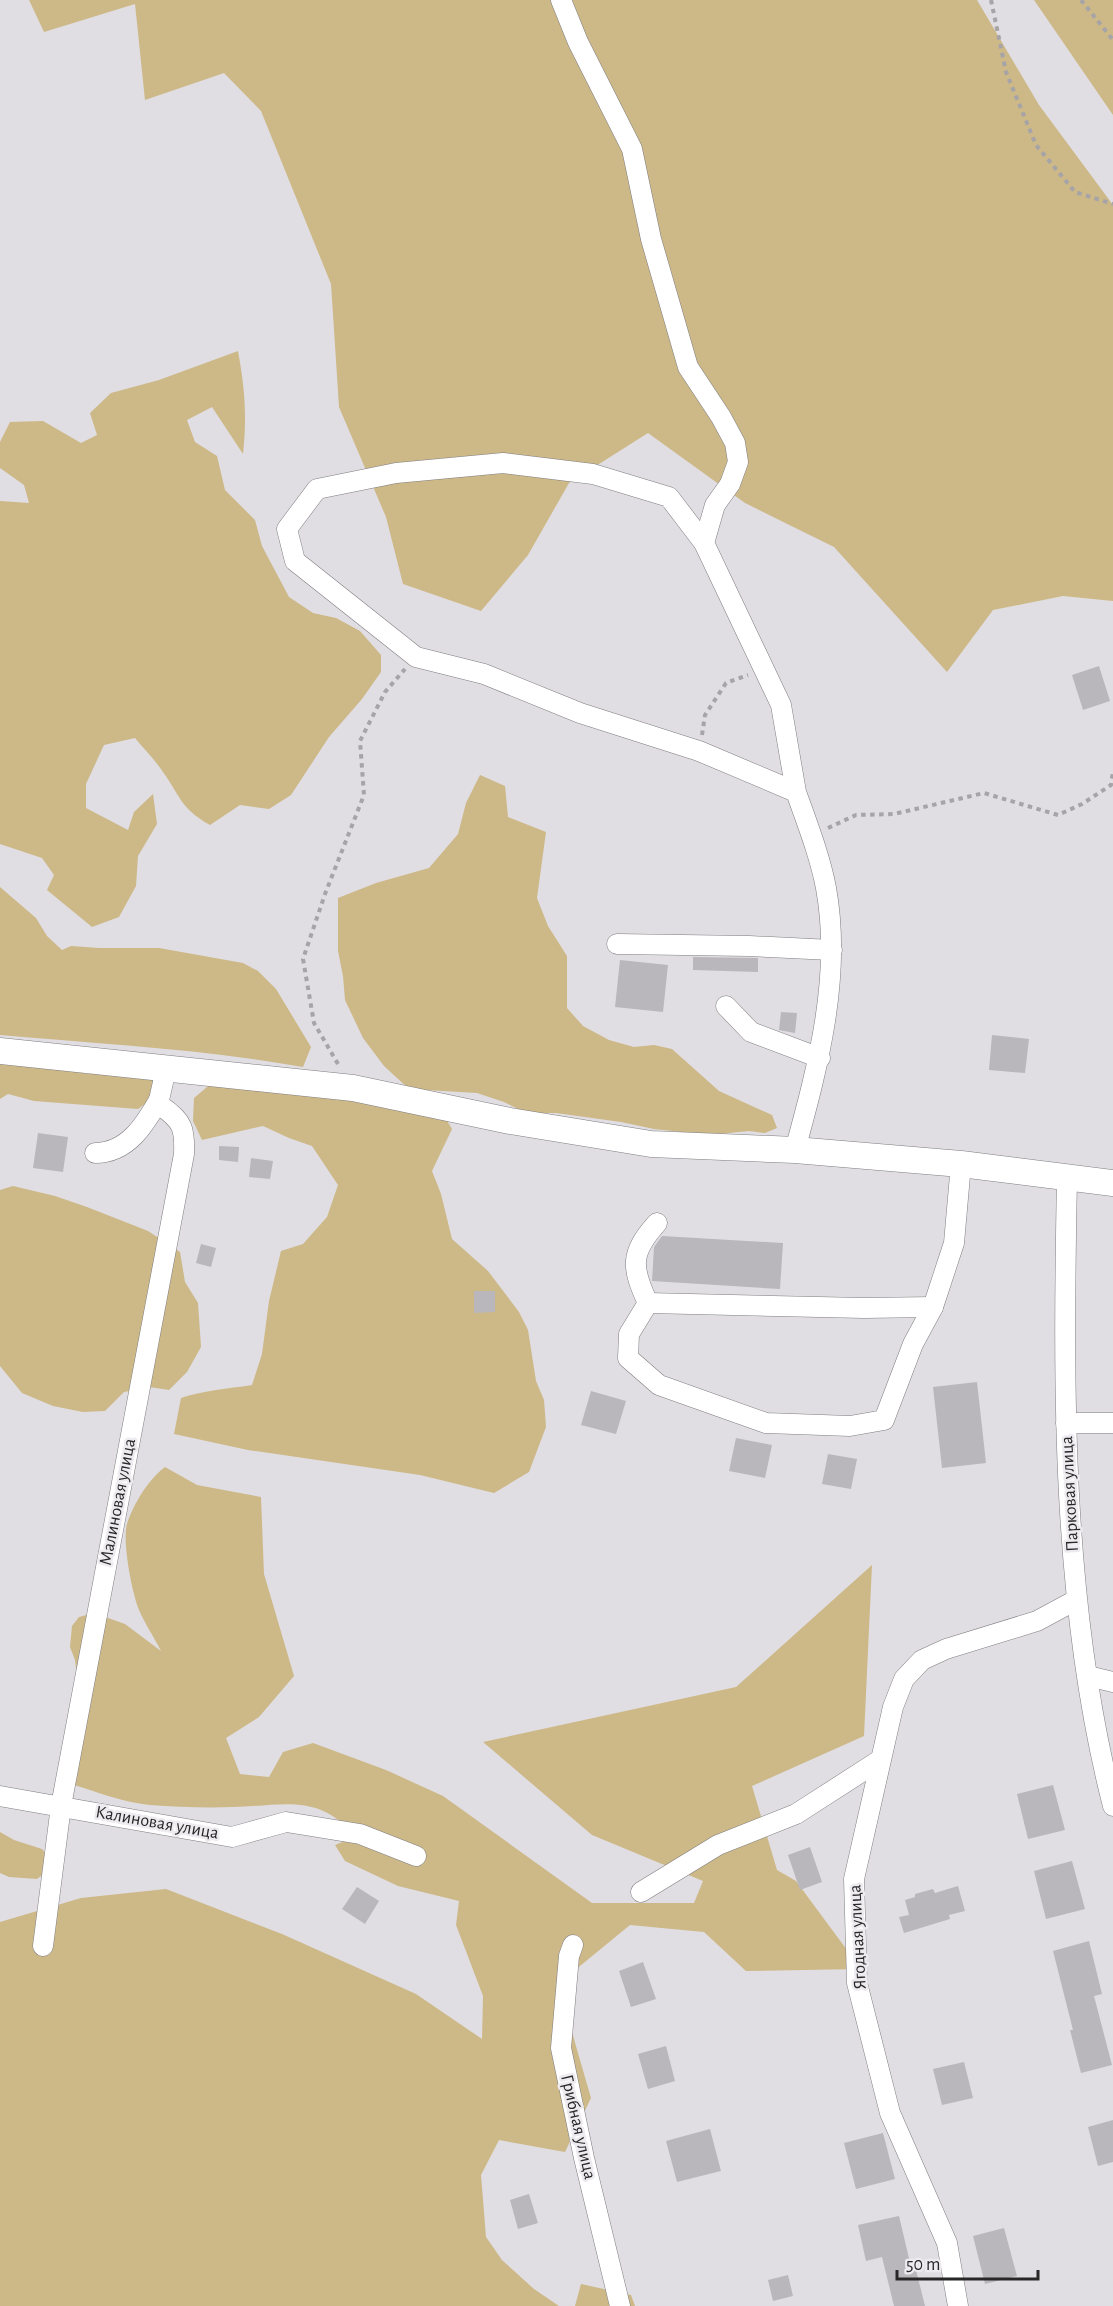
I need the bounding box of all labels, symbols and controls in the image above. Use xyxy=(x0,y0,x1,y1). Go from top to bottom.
street label: Парковая улица xyxy=(1058,1436,1082,1552)
street label: Малиновая улица xyxy=(97,1437,139,1567)
street label: Калиновая улица xyxy=(94,1803,220,1843)
street label: Ягодная улица xyxy=(846,1884,870,1990)
street label: Грибная улица xyxy=(557,2073,600,2181)
scale bar xyxy=(897,2243,1038,2281)
text: 50 m xyxy=(906,2256,940,2274)

